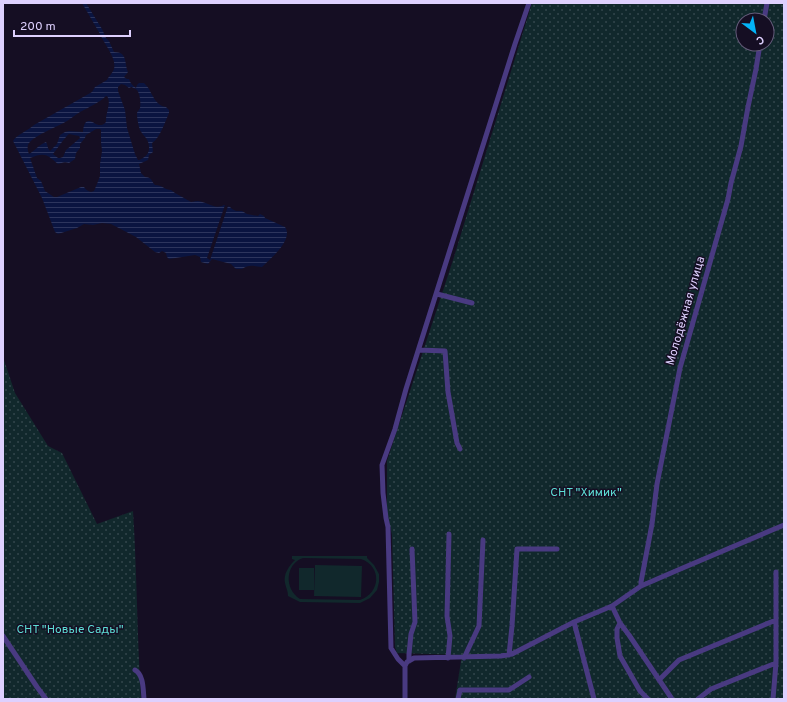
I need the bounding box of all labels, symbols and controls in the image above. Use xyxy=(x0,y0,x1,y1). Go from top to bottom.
scale bar xyxy=(14,12,130,38)
north arrow xyxy=(735,12,775,52)
text: 200 m xyxy=(20,19,56,35)
text: С xyxy=(753,32,766,47)
street label: Молодёжная улица xyxy=(663,255,709,367)
park label: СНТ "Химик" xyxy=(550,485,622,501)
park label: СНТ "Новые Сады" xyxy=(16,622,124,638)

